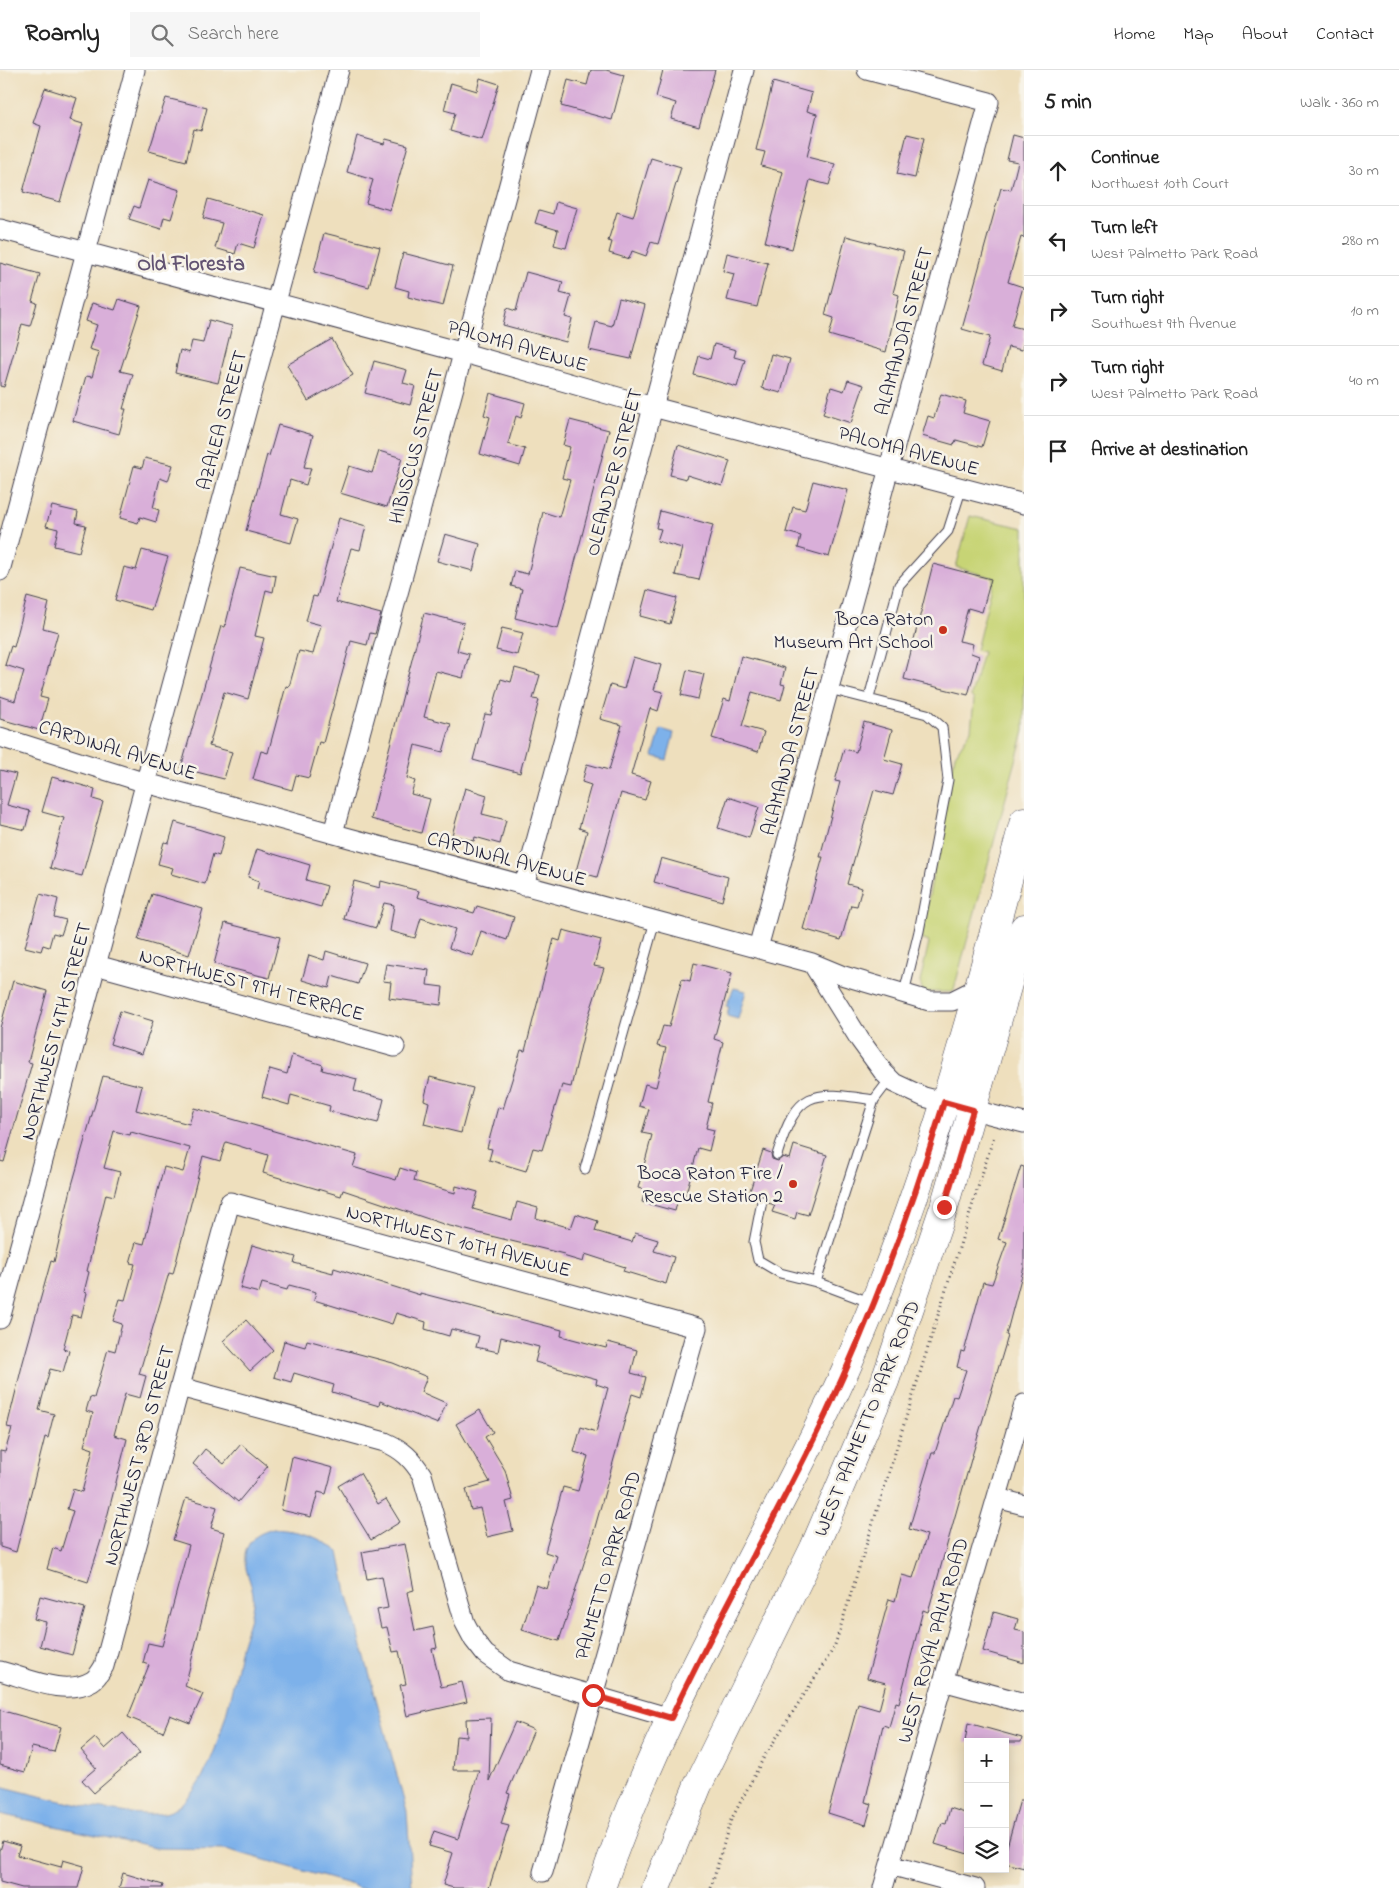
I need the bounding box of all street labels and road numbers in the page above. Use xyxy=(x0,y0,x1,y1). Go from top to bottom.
street label: ALAMANDA STREET xyxy=(869,244,942,419)
street label: PALOMA AVENUE xyxy=(444,314,591,381)
street label: AZALEA STREET xyxy=(191,347,256,494)
street label: HIBISCUS STREET xyxy=(383,366,452,528)
street label: OLEANDER STREET xyxy=(579,386,652,560)
street label: PALOMA AVENUE xyxy=(835,420,982,485)
street label: ALAMANDA STREET xyxy=(755,664,828,839)
street label: CARDINAL AVENUE xyxy=(35,714,200,789)
street label: CARDINAL AVENUE xyxy=(423,825,589,896)
street label: NORTHWEST 4TH STREET xyxy=(14,920,100,1144)
street label: NORTHWEST 9TH TERRACE xyxy=(136,942,367,1030)
street label: NORTHWEST 10TH AVENUE xyxy=(343,1198,574,1286)
street label: WEST PALMETTO PARK ROAD xyxy=(808,1297,929,1541)
street label: NORTHWEST 3RD STREET xyxy=(97,1342,184,1569)
street label: PALMETTO PARK ROAD xyxy=(569,1468,650,1664)
street label: WEST ROYAL PALM ROAD xyxy=(891,1535,978,1747)

